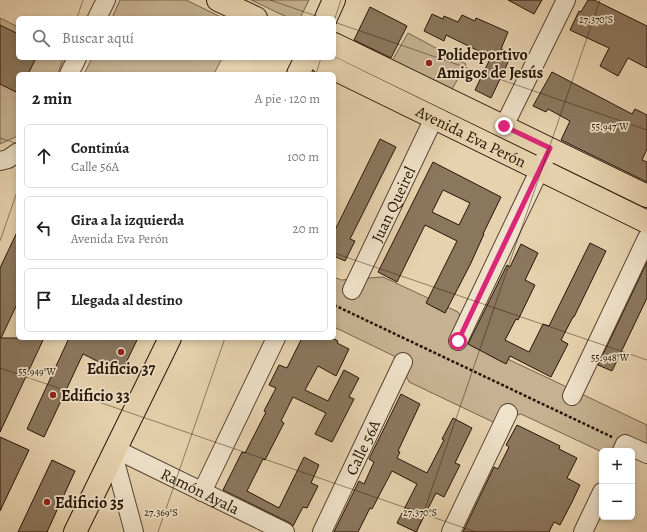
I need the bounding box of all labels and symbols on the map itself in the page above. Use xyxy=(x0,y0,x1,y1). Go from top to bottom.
text: 27.370°S xyxy=(579,13,613,26)
place label: Polideportivo Amigos de Jesús xyxy=(436,44,543,84)
marker: Polideportivo Amigos de Jesús xyxy=(424,58,434,68)
street label: Avenida Eva Perón xyxy=(411,100,530,173)
route end xyxy=(495,117,513,135)
text: 55.947°W xyxy=(591,120,629,133)
street label: Juan Queirel xyxy=(366,163,421,246)
route start xyxy=(449,332,467,350)
marker: Edificio 37 xyxy=(116,347,126,357)
text: 55.948°W xyxy=(591,351,630,364)
place label: Edificio 37 xyxy=(87,358,156,380)
text: 55.949°W xyxy=(18,365,56,378)
place label: Edificio 33 xyxy=(61,385,130,407)
marker: Edificio 33 xyxy=(48,390,58,400)
street label: Calle 56A xyxy=(341,415,386,479)
street label: Ramón Ayala xyxy=(157,463,243,520)
place label: Edificio 35 xyxy=(55,492,124,514)
marker: Edificio 35 xyxy=(42,497,52,507)
text: 27.369°S xyxy=(144,506,178,519)
text: 27.370°S xyxy=(403,506,437,519)

